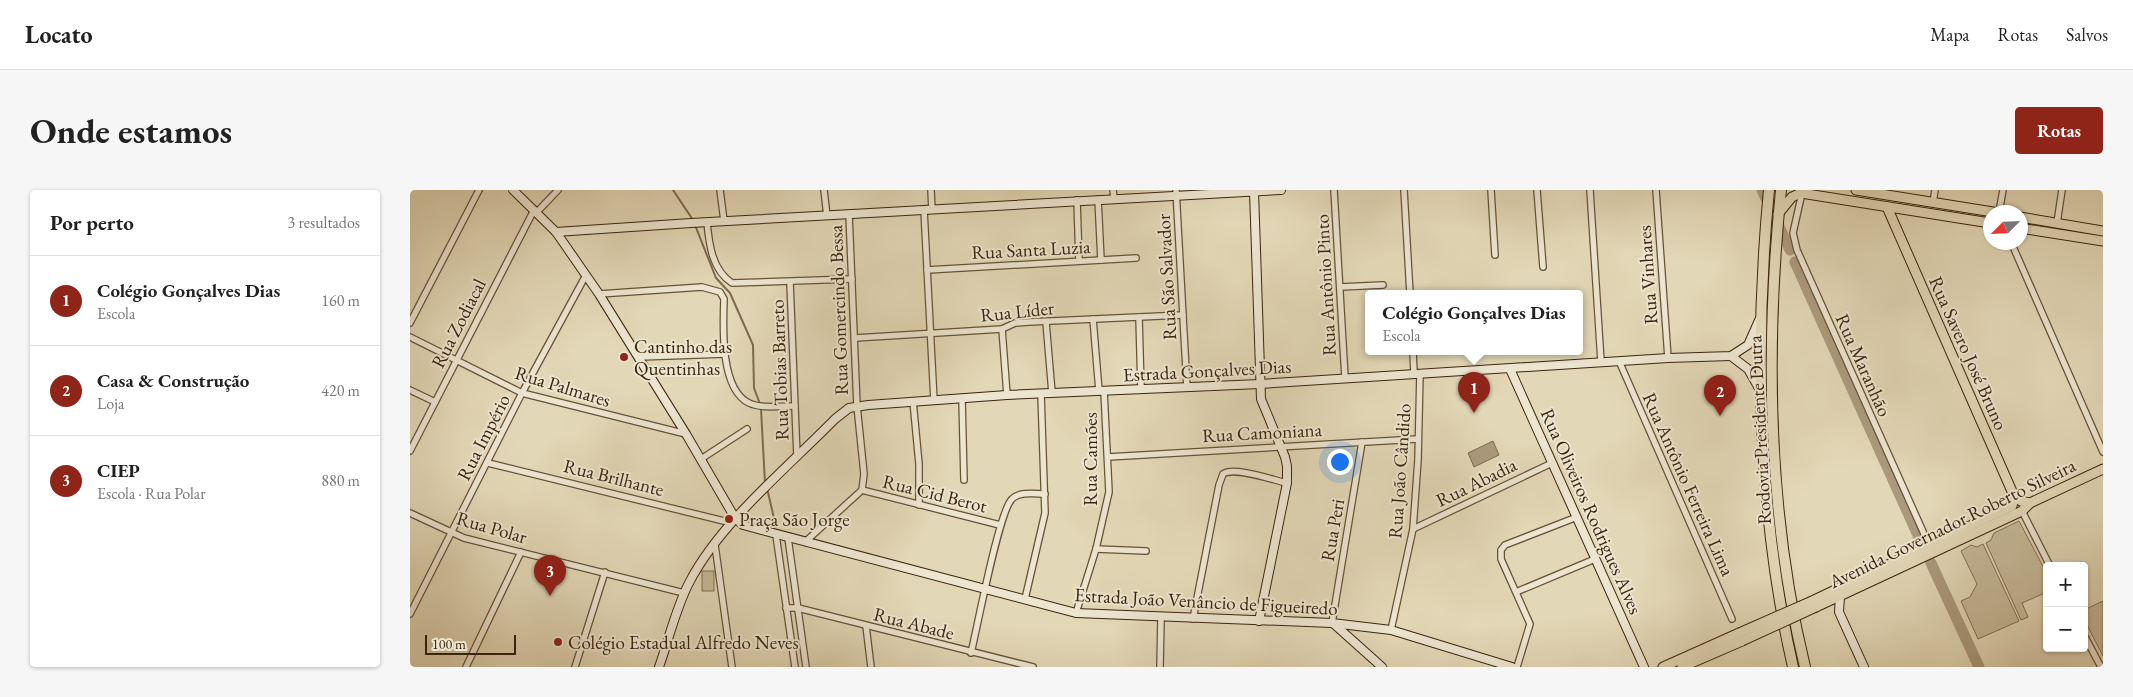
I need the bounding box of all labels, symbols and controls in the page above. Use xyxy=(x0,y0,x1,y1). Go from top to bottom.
text: Locato xyxy=(25,19,93,50)
text: Mapa xyxy=(1930,23,1970,46)
text: Rotas xyxy=(1998,23,2038,46)
text: Salvos xyxy=(2066,23,2108,46)
button: Rotas xyxy=(2015,107,2103,154)
text: Onde estamos xyxy=(30,108,232,153)
north arrow xyxy=(1983,205,2028,250)
text: Por perto xyxy=(50,209,134,236)
text: 3 resultados xyxy=(288,212,360,233)
street label: Rua São Salvador xyxy=(1151,212,1182,341)
street label: Rua Antônio Pinto xyxy=(1309,213,1342,356)
street label: Rua Gomercindo Bessa xyxy=(823,224,854,396)
street label: Rua Vinhares xyxy=(1632,225,1663,325)
street label: Rua Santa Luzia xyxy=(971,234,1092,265)
street label: Rua Savero José Bruno xyxy=(1923,272,2014,434)
street label: Rua Zodiacal xyxy=(425,274,492,372)
text: Colégio Gonçalves Dias xyxy=(97,278,280,303)
text: 1 xyxy=(62,290,70,311)
text: 160 m xyxy=(321,290,360,311)
popup xyxy=(1365,290,1583,355)
street label: Rua Líder xyxy=(979,295,1056,328)
street label: Rua Tobias Barreto xyxy=(765,299,794,441)
text: Colégio Gonçalves Dias xyxy=(1382,300,1566,325)
text: Escola xyxy=(97,303,135,324)
street label: Rua Maranhão xyxy=(1830,310,1897,421)
text: Escola xyxy=(1382,325,1421,346)
place label: Cantinho das Quentinhas xyxy=(634,334,732,381)
street label: Rodovia Presidente Dutra xyxy=(1742,334,1777,525)
marker: Cantinho das Quentinhas xyxy=(618,351,630,363)
street label: Estrada Gonçalves Dias xyxy=(1122,354,1292,387)
street label: Rua Palmares xyxy=(512,360,614,413)
text: Casa & Construção xyxy=(97,368,249,393)
pin: 1 xyxy=(1458,372,1490,413)
pin: 2 xyxy=(1704,375,1736,416)
text: 2 xyxy=(62,380,70,401)
text: 420 m xyxy=(321,380,360,401)
street label: Rua Antônio Ferreira Lima xyxy=(1637,388,1741,580)
street label: Rua Império xyxy=(451,390,516,485)
text: Loja xyxy=(97,393,124,414)
street label: Rua João Cândido xyxy=(1382,403,1417,540)
street label: Rua Oliveiros Rodrigues Alves xyxy=(1535,404,1648,618)
street label: Rua Camões xyxy=(1078,412,1103,506)
street label: Rua Camoniana xyxy=(1201,417,1323,448)
your location xyxy=(1327,449,1353,475)
street label: Rua Abadia xyxy=(1432,452,1521,513)
street label: Avenida Governador Roberto Silveira xyxy=(1824,452,2080,595)
street label: Rua Brilhante xyxy=(561,453,667,502)
text: CIEP xyxy=(97,458,140,483)
street label: Rua Cid Berot xyxy=(880,468,990,519)
text: 3 xyxy=(62,470,70,491)
text: 880 m xyxy=(321,470,360,491)
text: Escola · Rua Polar xyxy=(97,483,206,504)
street label: Rua Peri xyxy=(1315,497,1350,563)
street label: Rua Polar xyxy=(454,506,531,550)
place label: Praça São Jorge xyxy=(739,507,850,532)
marker: Praça São Jorge xyxy=(723,513,735,525)
pin: 3 xyxy=(534,555,566,596)
map controls xyxy=(2043,562,2088,652)
button: + xyxy=(2043,562,2088,607)
street label: Estrada João Venâncio de Figueiredo xyxy=(1074,582,1338,621)
street label: Rua Abade xyxy=(871,601,957,646)
button: − xyxy=(2043,607,2088,652)
place label: Colégio Estadual Alfredo Neves xyxy=(568,630,799,655)
scale bar xyxy=(425,632,516,655)
text: 100 m xyxy=(432,635,466,653)
marker: Colégio Estadual Alfredo Neves xyxy=(552,636,564,648)

